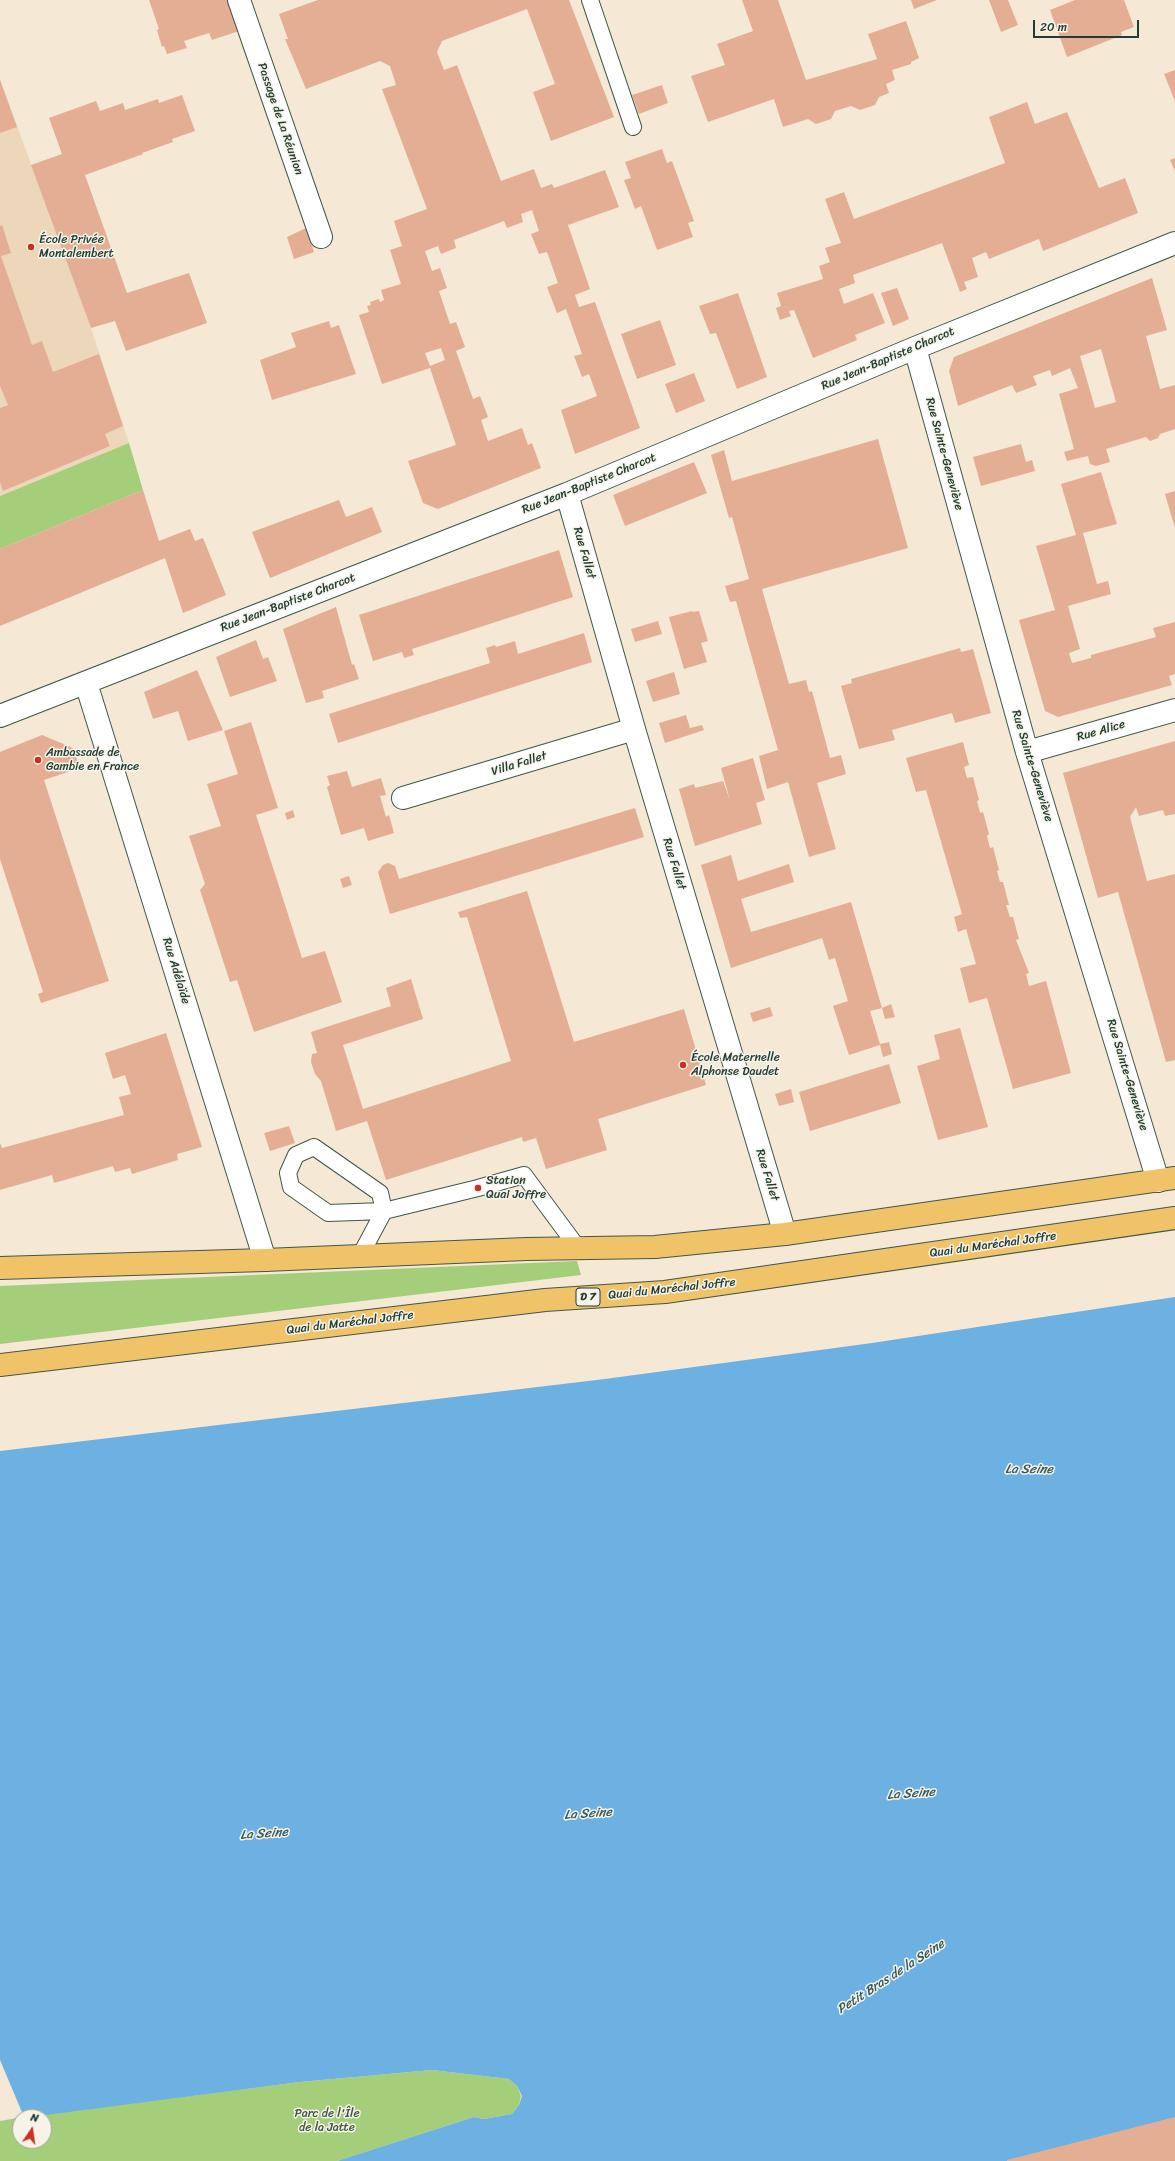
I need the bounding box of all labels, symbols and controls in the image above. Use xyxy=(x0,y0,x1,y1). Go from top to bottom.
scale bar xyxy=(1035,12,1141,38)
text: 20 m xyxy=(1040,16,1067,38)
street label: Passage de La Réunion xyxy=(254,61,306,177)
place label: École Privée Montalembert xyxy=(39,233,114,261)
marker: École Privée Montalembert xyxy=(26,242,36,252)
street label: Rue Jean-Baptiste Charcot xyxy=(819,324,957,394)
street label: Rue Sainte-Geneviève xyxy=(922,396,966,512)
street label: Rue Jean-Baptiste Charcot xyxy=(520,451,658,517)
street label: Rue Fallet xyxy=(570,525,598,581)
street label: Rue Jean-Baptiste Charcot xyxy=(219,571,357,635)
street label: Rue Sainte-Geneviève xyxy=(1008,708,1056,824)
street label: Rue Alice xyxy=(1075,717,1127,745)
place label: Ambassade de Gambie en France xyxy=(46,746,139,774)
street label: Villa Fallet xyxy=(490,749,548,779)
marker: Ambassade de Gambie en France xyxy=(33,755,43,765)
street label: Rue Fallet xyxy=(659,836,689,892)
street label: Rue Adélaïde xyxy=(159,936,193,1006)
street label: Rue Sainte-Geneviève xyxy=(1103,1017,1151,1133)
place label: École Maternelle Alphonse Daudet xyxy=(691,1051,780,1079)
marker: École Maternelle Alphonse Daudet xyxy=(678,1060,688,1070)
street label: Rue Fallet xyxy=(752,1147,782,1203)
place label: Station Quai Joffre xyxy=(486,1174,546,1202)
marker: Station Quai Joffre xyxy=(473,1183,483,1193)
street label: Quai du Maréchal Joffre xyxy=(929,1229,1057,1261)
street label: Quai du Maréchal Joffre xyxy=(608,1275,736,1303)
road number: D 7 xyxy=(576,1288,600,1306)
street label: Quai du Maréchal Joffre xyxy=(286,1308,414,1338)
water label: La Seine xyxy=(1005,1462,1053,1478)
water label: La Seine xyxy=(887,1785,935,1803)
water label: La Seine xyxy=(564,1805,612,1823)
water label: La Seine xyxy=(240,1825,288,1843)
water label: Petit Bras de la Seine xyxy=(835,1937,947,2017)
park label: Parc de l'Île de la Jatte xyxy=(294,2107,360,2135)
text: N xyxy=(29,2108,40,2128)
north arrow xyxy=(12,2109,52,2149)

